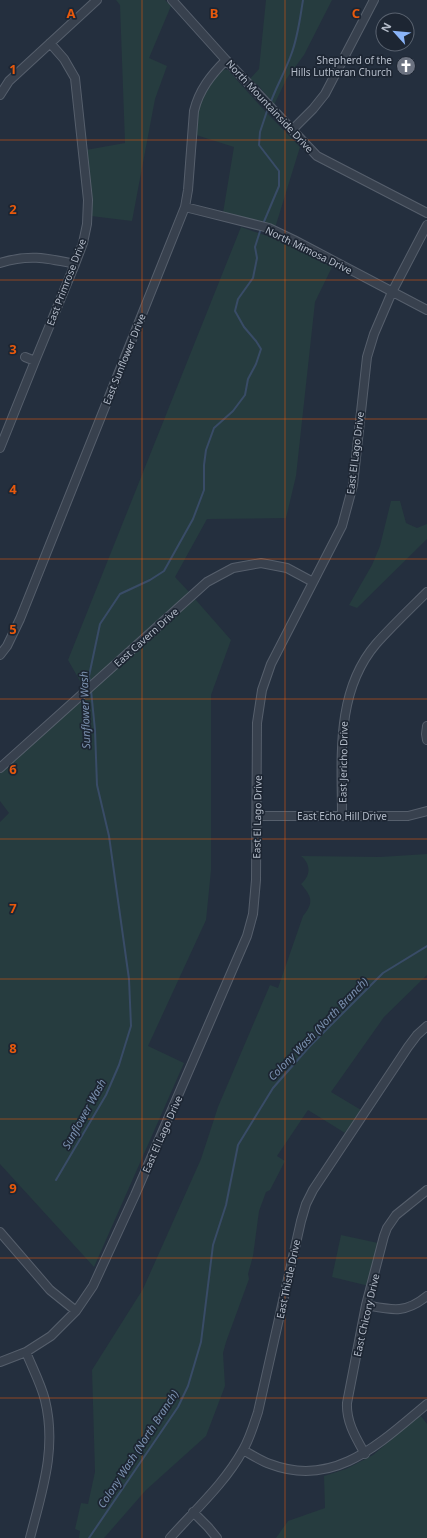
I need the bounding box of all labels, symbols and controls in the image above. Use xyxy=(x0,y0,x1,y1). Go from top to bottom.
text: A xyxy=(67,4,76,22)
text: B xyxy=(210,4,218,22)
text: C xyxy=(352,4,360,22)
north arrow xyxy=(375,12,415,52)
text: N xyxy=(377,20,394,35)
place label: Shepherd of the Hills Lutheran Church xyxy=(291,53,392,79)
church icon: Shepherd of the Hills Lutheran Church xyxy=(395,55,417,77)
street label: North Mountainside Drive xyxy=(223,57,317,156)
text: 1 xyxy=(9,60,17,78)
text: 2 xyxy=(9,200,17,218)
street label: North Mimosa Drive xyxy=(263,223,355,277)
street label: East Primrose Drive xyxy=(43,236,89,327)
street label: East Sunflower Drive xyxy=(99,311,149,407)
text: 3 xyxy=(9,340,17,358)
street label: East El Lago Drive xyxy=(343,410,367,495)
text: 4 xyxy=(9,480,17,498)
street label: East Cavern Drive xyxy=(111,604,182,670)
text: 5 xyxy=(9,620,17,638)
water label: Sunflower Wash xyxy=(76,671,93,749)
street label: East Jericho Drive xyxy=(335,721,351,803)
text: 6 xyxy=(9,760,17,778)
street label: East El Lago Drive xyxy=(249,775,265,859)
street label: East Echo Hill Drive xyxy=(297,809,387,823)
text: 7 xyxy=(9,899,17,917)
water label: Colony Wash (North Branch) xyxy=(264,974,371,1083)
text: 8 xyxy=(9,1039,17,1057)
water label: Sunflower Wash xyxy=(58,1076,109,1151)
street label: East El Lago Drive xyxy=(139,1093,185,1175)
text: 9 xyxy=(9,1179,17,1197)
street label: East Thistle Drive xyxy=(273,1238,303,1320)
street label: East Chicory Drive xyxy=(350,1272,382,1358)
water label: Colony Wash (North Branch) xyxy=(94,1387,181,1511)

